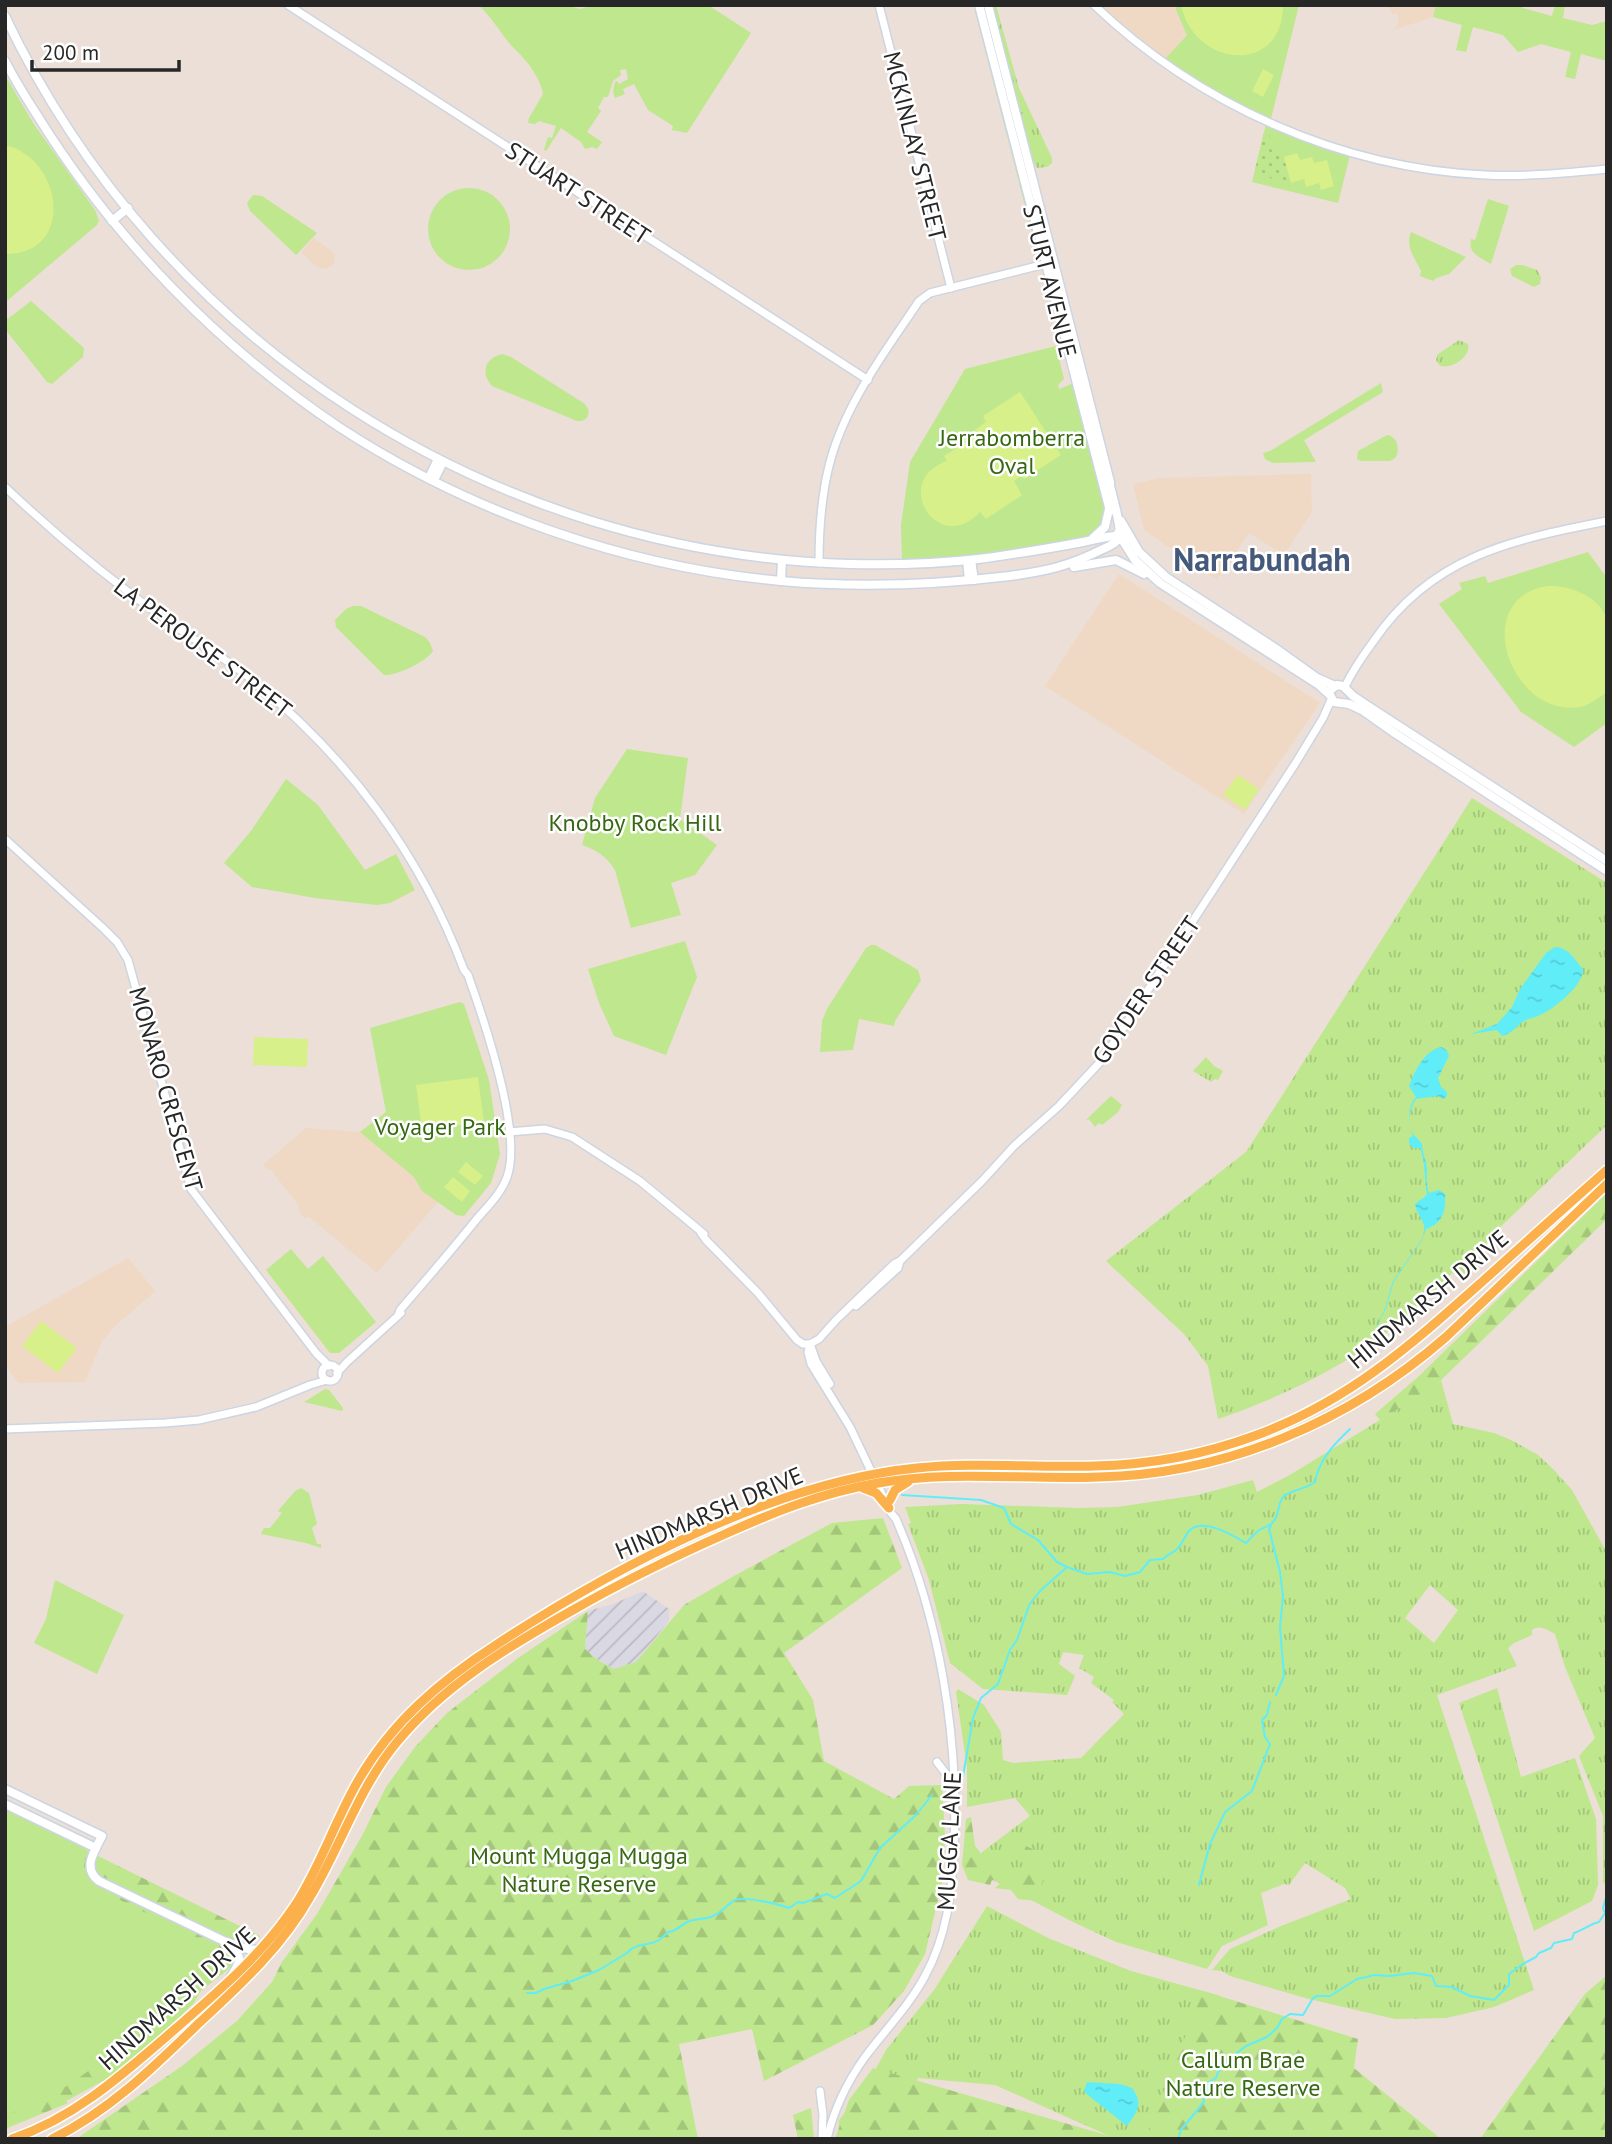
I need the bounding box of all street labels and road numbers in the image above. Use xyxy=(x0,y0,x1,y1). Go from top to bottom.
street label: MCKINLAY STREET xyxy=(876,48,954,244)
street label: STUART STREET xyxy=(500,135,656,251)
street label: STURT AVENUE xyxy=(1016,201,1084,361)
street label: LA PEROUSE STREET xyxy=(108,571,298,725)
street label: GOYDER STREET xyxy=(1085,910,1207,1070)
street label: MONARO CRESCENT xyxy=(122,983,210,1195)
street label: HINDMARSH DRIVE xyxy=(1341,1223,1515,1375)
street label: HINDMARSH DRIVE xyxy=(610,1459,808,1567)
street label: MUGGA LANE xyxy=(930,1771,968,1911)
street label: HINDMARSH DRIVE xyxy=(92,1919,262,2077)

